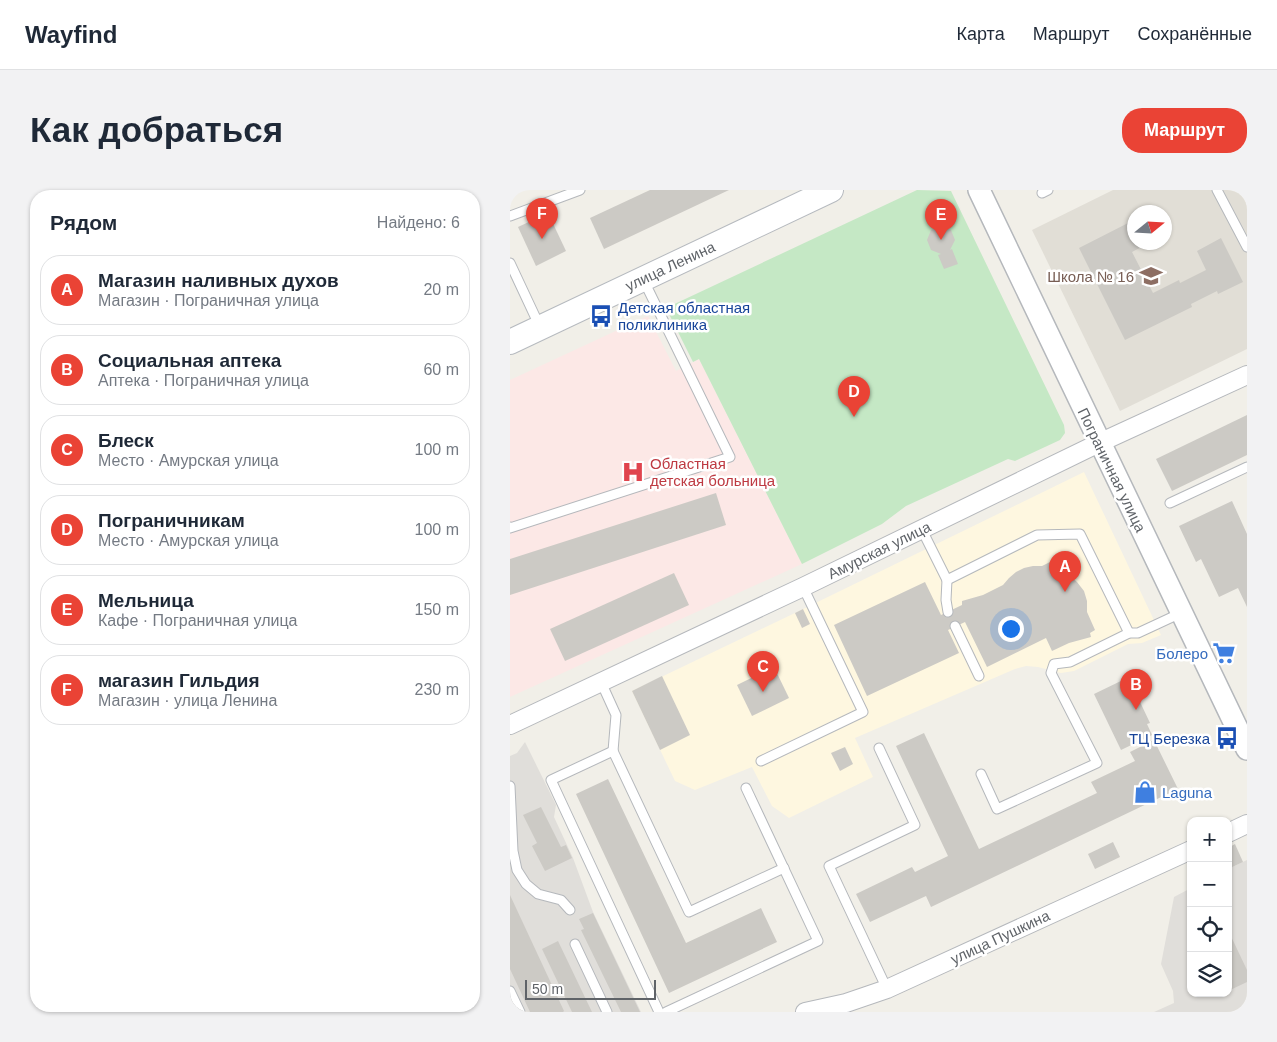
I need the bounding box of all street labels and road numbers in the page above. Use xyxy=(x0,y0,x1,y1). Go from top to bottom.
street label: улица Ленина xyxy=(623,238,718,294)
street label: Пограничная улица xyxy=(1075,405,1150,535)
street label: Амурская улица xyxy=(825,517,934,582)
street label: улица Пушкина xyxy=(948,906,1053,967)

